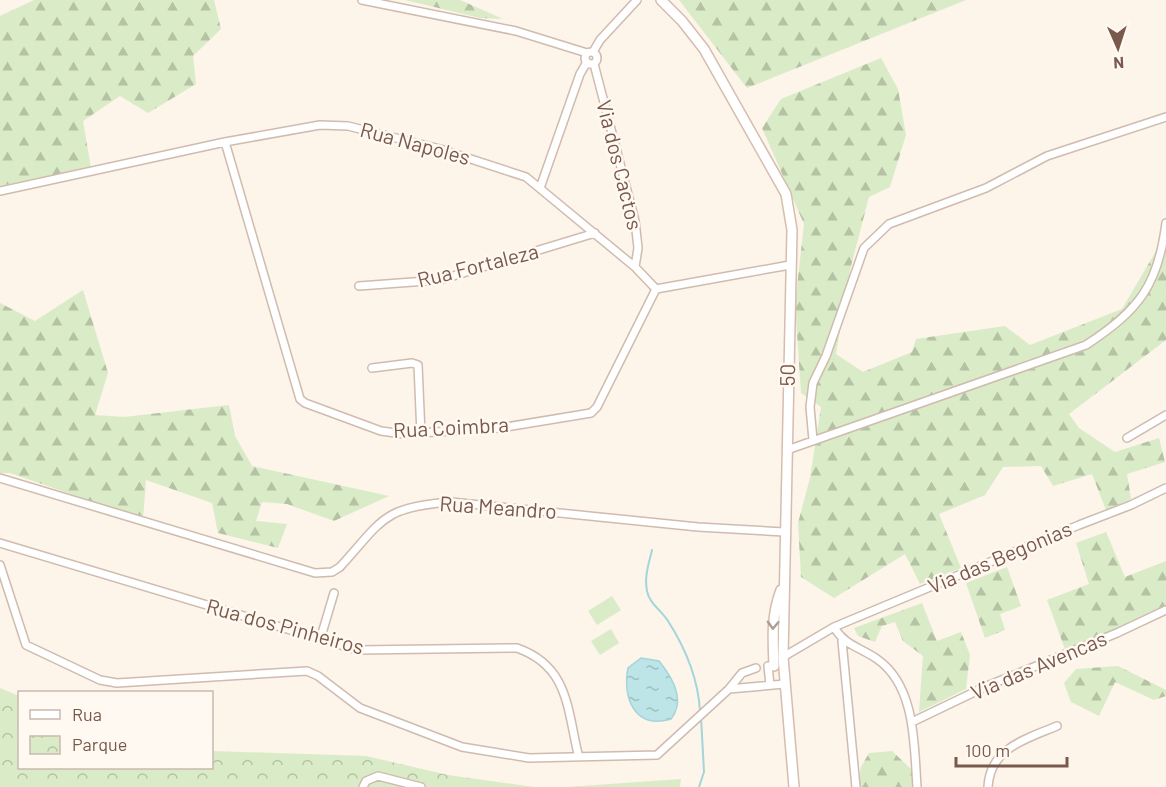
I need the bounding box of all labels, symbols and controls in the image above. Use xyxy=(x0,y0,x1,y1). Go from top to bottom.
north arrow xyxy=(1088,18,1148,78)
text: N xyxy=(1113,54,1125,73)
street label: Via dos Cactos xyxy=(592,97,649,232)
street label: Rua Napoles xyxy=(358,116,473,169)
street label: Rua Fortaleza xyxy=(414,237,541,292)
street label: 50 xyxy=(774,363,799,387)
street label: Rua Coimbra xyxy=(392,411,509,442)
street label: Rua Meandro xyxy=(439,490,558,523)
street label: Via das Begonias xyxy=(924,515,1075,598)
street label: Rua dos Pinheiros xyxy=(204,592,367,659)
one-way arrow xyxy=(766,620,779,629)
street label: Via das Avencas xyxy=(967,625,1110,704)
legend xyxy=(18,691,213,769)
text: Rua xyxy=(72,703,102,725)
scale bar xyxy=(956,730,1067,768)
text: Parque xyxy=(72,733,127,755)
text: 100 m xyxy=(965,739,1010,761)

